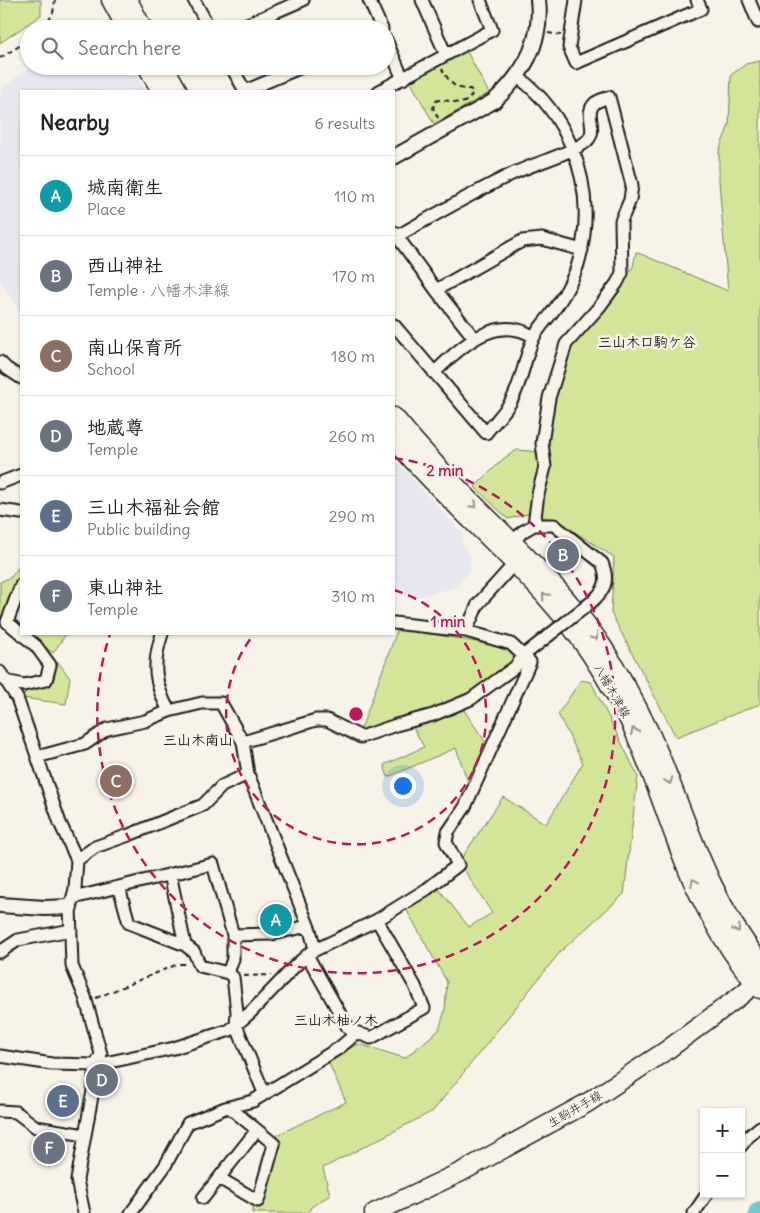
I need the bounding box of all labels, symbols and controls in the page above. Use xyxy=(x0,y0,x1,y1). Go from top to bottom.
search box xyxy=(20,20,395,75)
icon: search xyxy=(38,34,66,62)
text: Search here xyxy=(78,36,181,60)
text: Nearby xyxy=(40,109,110,136)
text: 6 results xyxy=(314,113,375,133)
text: 城南衛生 xyxy=(87,175,163,199)
text: A xyxy=(51,186,61,206)
text: 110 m xyxy=(334,186,375,206)
text: Place xyxy=(87,199,126,219)
text: 西山神社 xyxy=(87,253,163,277)
text: B xyxy=(51,266,61,286)
text: 170 m xyxy=(332,266,375,286)
text: Temple · 八幡木津線 xyxy=(87,280,229,300)
district label: 三山木口駒ケ谷 xyxy=(598,333,696,351)
text: 南山保育所 xyxy=(87,335,182,359)
text: C xyxy=(51,346,61,366)
text: 180 m xyxy=(331,346,375,366)
text: School xyxy=(87,359,135,379)
text: 地蔵尊 xyxy=(87,415,144,439)
text: D xyxy=(50,426,62,446)
text: 260 m xyxy=(329,426,375,446)
text: Temple xyxy=(87,439,138,459)
text: 2 min xyxy=(427,461,464,480)
text: 三山木福祉会館 xyxy=(87,495,220,519)
one-way arrow xyxy=(468,499,477,508)
text: E xyxy=(51,506,61,526)
text: 290 m xyxy=(329,506,375,526)
text: Public building xyxy=(87,519,190,539)
pin: B xyxy=(547,536,579,574)
text: 東山神社 xyxy=(87,575,163,599)
text: F xyxy=(51,586,61,606)
text: 310 m xyxy=(331,586,375,606)
one-way arrow xyxy=(542,593,550,602)
text: Temple xyxy=(87,599,138,619)
text: 1 min xyxy=(431,612,466,631)
one-way arrow xyxy=(589,632,598,641)
street label: 八幡木津線 xyxy=(591,661,634,720)
centre of rings xyxy=(347,705,365,723)
one-way arrow xyxy=(629,727,640,736)
district label: 三山木南山 xyxy=(163,731,233,749)
pin: C xyxy=(100,762,132,800)
your location xyxy=(390,773,416,799)
one-way arrow xyxy=(663,776,673,785)
one-way arrow xyxy=(690,878,700,887)
pin: A xyxy=(260,901,292,939)
one-way arrow xyxy=(730,923,740,932)
district label: 三山木柚ノ木 xyxy=(294,1011,378,1029)
pin: D xyxy=(86,1061,118,1099)
pin: E xyxy=(47,1082,79,1120)
street label: 生駒井手線 xyxy=(545,1087,604,1130)
map controls xyxy=(700,1108,745,1198)
button: + xyxy=(700,1108,745,1153)
pin: F xyxy=(33,1129,65,1167)
button: − xyxy=(700,1153,745,1198)

